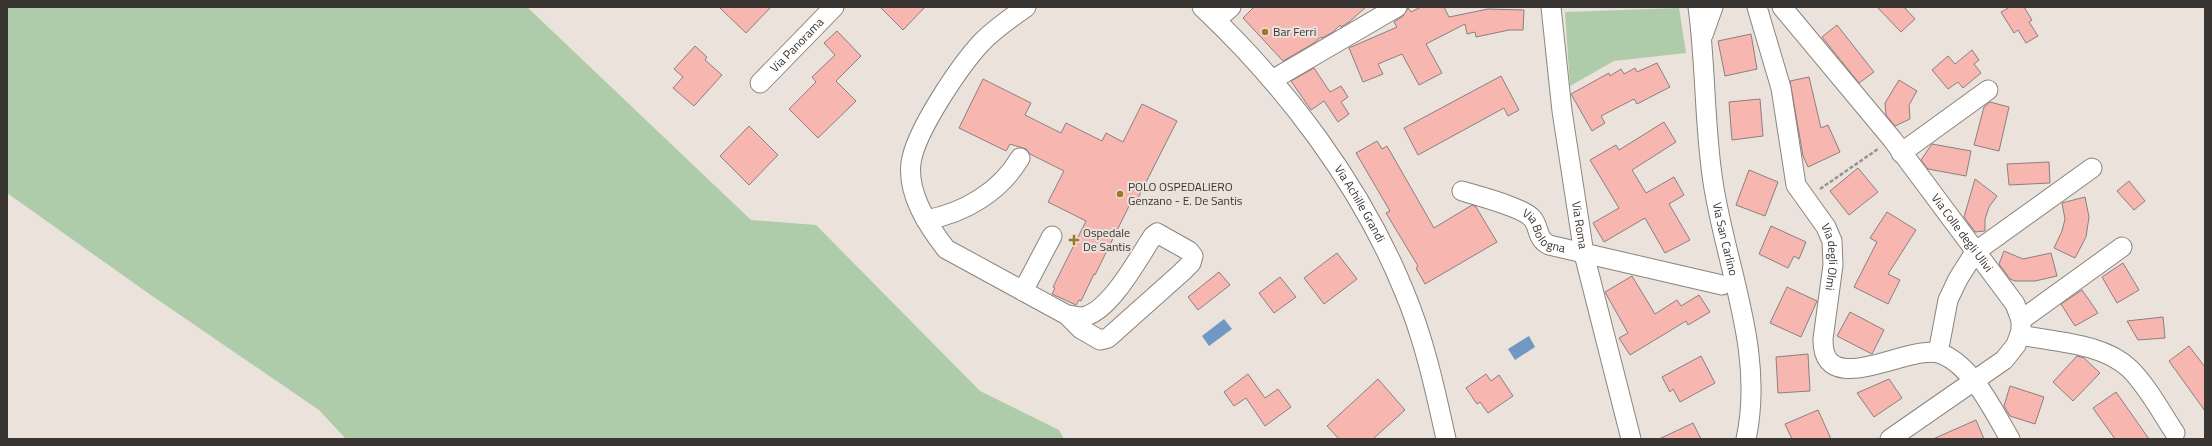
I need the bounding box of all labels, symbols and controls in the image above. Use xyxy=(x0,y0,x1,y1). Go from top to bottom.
street label: Via Panorama xyxy=(765,13,828,77)
place label: Bar Ferri xyxy=(1273,22,1316,41)
marker: Bar Ferri xyxy=(1260,27,1270,37)
street label: Via Achille Grandi xyxy=(1330,161,1390,246)
place label: POLO OSPEDALIERO Genzano - E. De Santis xyxy=(1128,177,1243,210)
marker: POLO OSPEDALIERO Genzano - E. De Santis xyxy=(1115,189,1125,199)
street label: Via Colle degli Ulivi xyxy=(1927,189,1998,276)
street label: Via Roma xyxy=(1567,200,1593,250)
street label: Via San Carlino xyxy=(1708,201,1743,278)
street label: Via Bologna xyxy=(1519,203,1567,258)
street label: Via degli Olmi xyxy=(1816,220,1843,292)
place label: Ospedale De Santis xyxy=(1083,223,1131,256)
marker: Ospedale De Santis xyxy=(1068,234,1080,246)

